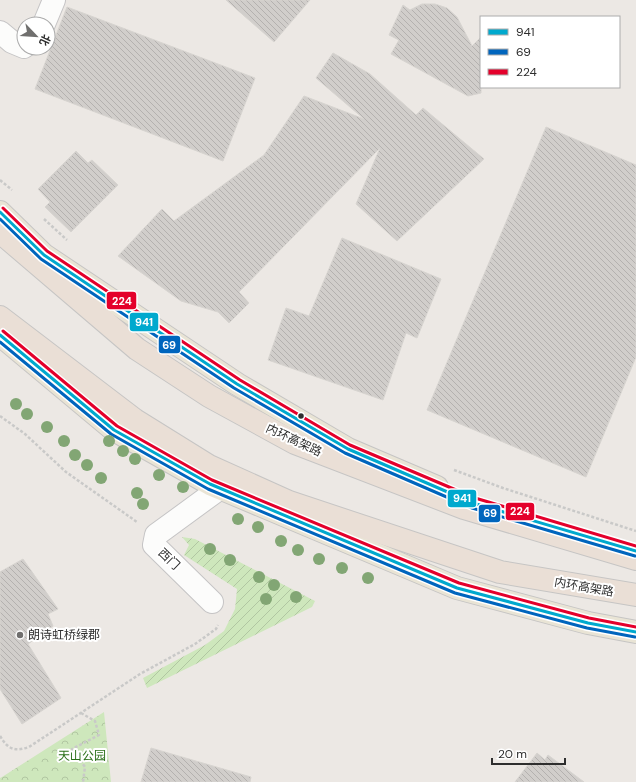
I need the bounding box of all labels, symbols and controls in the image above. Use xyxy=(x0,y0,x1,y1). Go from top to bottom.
north arrow xyxy=(16,16,56,56)
legend xyxy=(480,16,620,88)
text: 941 xyxy=(516,24,535,40)
text: 北 xyxy=(36,32,54,48)
text: 69 xyxy=(516,44,531,60)
text: 224 xyxy=(516,64,537,80)
line badge: 224 xyxy=(106,291,137,310)
text: 224 xyxy=(112,294,132,308)
line badge: 941 xyxy=(129,312,159,332)
text: 941 xyxy=(135,315,153,329)
line badge: 69 xyxy=(158,335,181,354)
text: 69 xyxy=(162,338,176,352)
unlabelled marker xyxy=(296,411,306,421)
street label: 内环高架路 xyxy=(263,420,325,460)
line badge: 941 xyxy=(447,489,477,508)
text: 941 xyxy=(453,491,471,505)
line badge: 224 xyxy=(505,502,535,521)
line badge: 69 xyxy=(478,504,501,523)
text: 224 xyxy=(510,504,530,518)
text: 69 xyxy=(483,506,497,520)
street label: 西门 xyxy=(155,545,183,573)
street label: 内环高架路 xyxy=(553,574,615,600)
place label: 朗诗虹桥绿郡 xyxy=(28,627,100,643)
marker: 朗诗虹桥绿郡 xyxy=(15,630,25,640)
scale bar xyxy=(492,740,565,766)
text: 20 m xyxy=(498,746,527,762)
park label: 天山公园 xyxy=(58,748,106,764)

